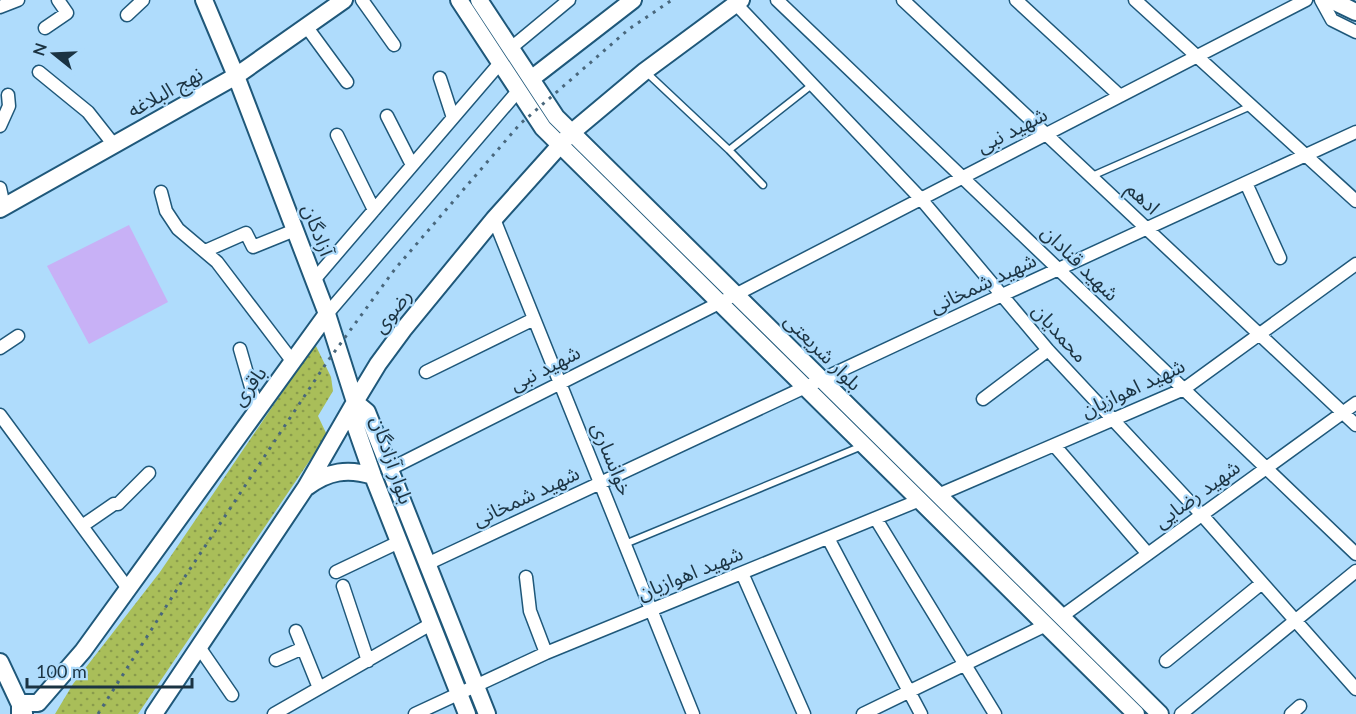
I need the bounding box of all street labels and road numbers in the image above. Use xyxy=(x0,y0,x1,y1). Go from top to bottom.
street label: نهج البلاغه xyxy=(123,61,208,125)
street label: شهید نبی xyxy=(972,101,1051,158)
street label: ادهم xyxy=(1119,176,1165,222)
street label: آزادگان xyxy=(297,200,340,260)
street label: شهید قنادان xyxy=(1036,219,1125,306)
street label: شهید شمخانی xyxy=(925,247,1040,318)
street label: رضوی xyxy=(367,284,417,338)
street label: محمدیان xyxy=(1027,298,1093,367)
street label: بلوار شریعتی xyxy=(779,308,867,396)
street label: شهید نبی xyxy=(505,339,584,396)
street label: شهید اهوازیان xyxy=(1077,353,1189,422)
street label: باقری xyxy=(226,361,272,410)
street label: بلوار آزادگان xyxy=(366,412,419,507)
street label: خوانساری xyxy=(587,419,638,499)
street label: شهید رضایی xyxy=(1149,454,1245,533)
street label: شهید شمخانی xyxy=(468,460,583,531)
street label: شهید اهوازیان xyxy=(633,540,746,605)

